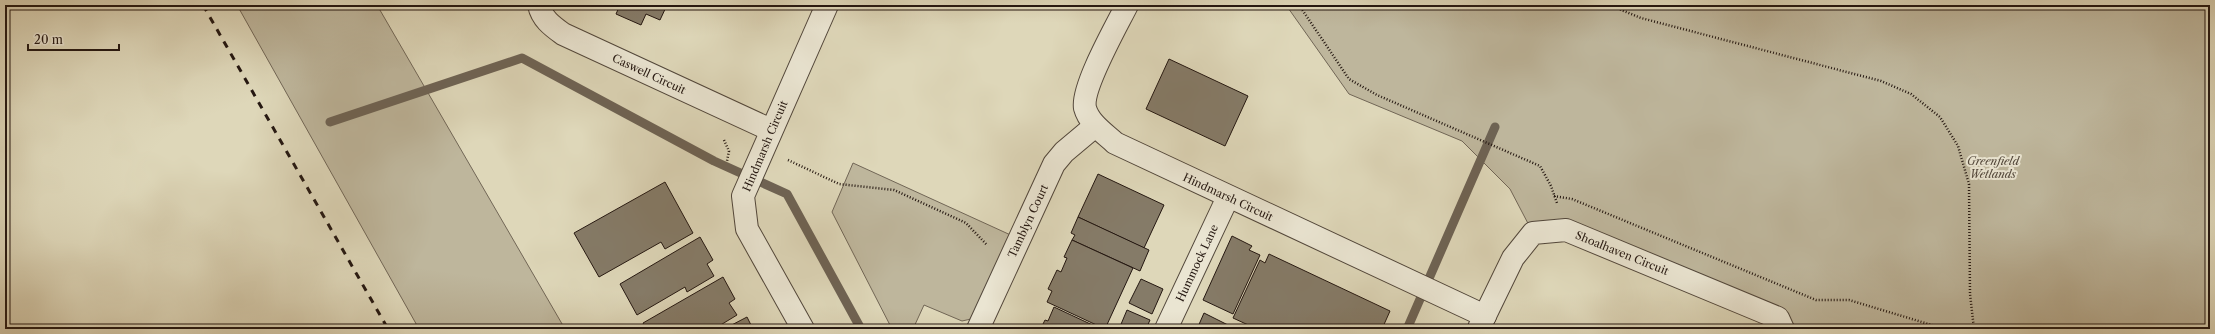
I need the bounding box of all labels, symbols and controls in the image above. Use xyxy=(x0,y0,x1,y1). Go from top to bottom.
scale bar xyxy=(28,26,119,52)
text: 20 m xyxy=(34,32,63,47)
street label: Caswell Circuit xyxy=(610,51,688,97)
street label: Hindmarsh Circuit xyxy=(739,98,791,194)
park label: Greenfield Wetlands xyxy=(1967,154,2020,181)
street label: Hindmarsh Circuit xyxy=(1181,170,1275,224)
street label: Tamblyn Court xyxy=(1005,182,1051,260)
street label: Hummock Lane xyxy=(1173,222,1221,304)
street label: Shoalhaven Circuit xyxy=(1573,228,1671,278)

